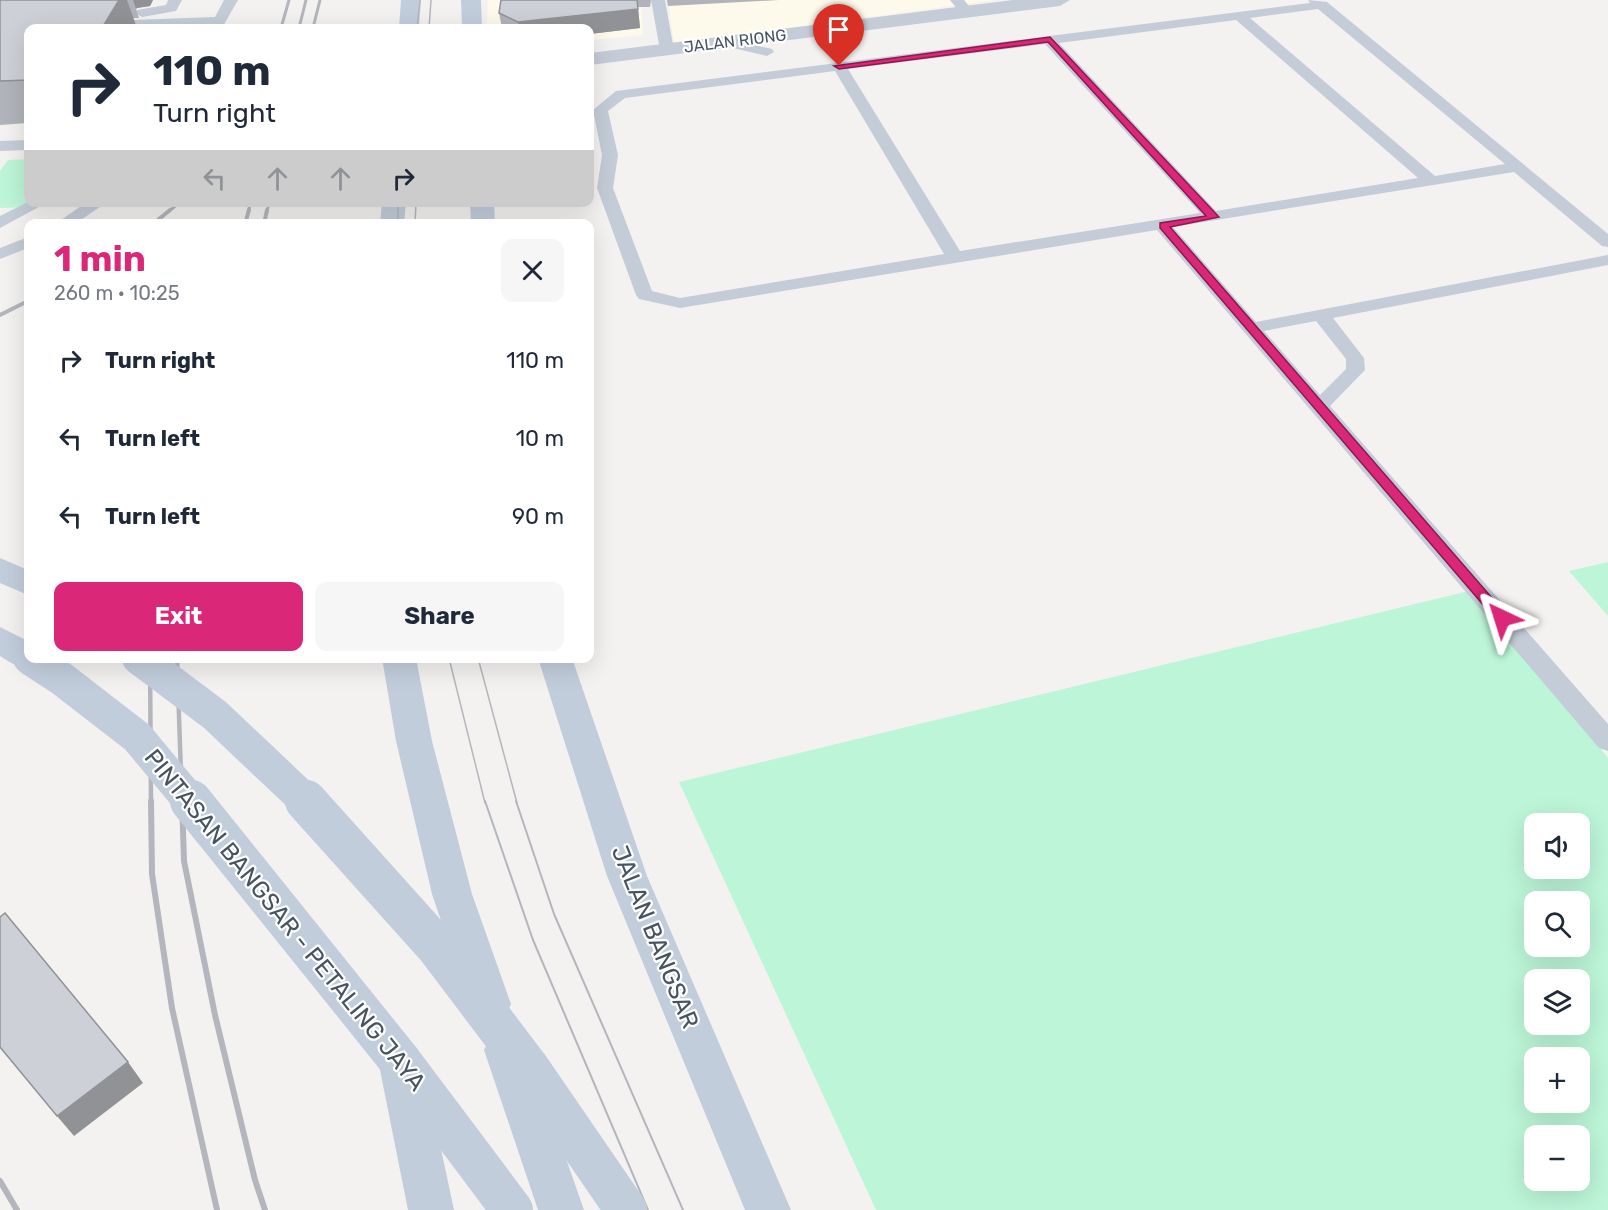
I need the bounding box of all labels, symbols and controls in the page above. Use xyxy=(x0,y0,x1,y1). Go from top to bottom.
pin xyxy=(813,4,864,66)
icon: arrive xyxy=(822,13,855,46)
street label: JALAN RIONG xyxy=(683,25,787,57)
text: 110 m xyxy=(153,46,271,96)
icon: right xyxy=(54,48,132,126)
text: Turn right xyxy=(153,97,276,129)
icon: left xyxy=(198,162,231,195)
icon: ahead xyxy=(261,162,294,195)
icon: ahead xyxy=(324,162,357,195)
icon: right xyxy=(387,162,420,195)
text: 1 min xyxy=(54,237,146,280)
button: close xyxy=(501,239,564,302)
text: 260 m · 10:25 xyxy=(54,281,180,305)
icon: right xyxy=(54,344,87,377)
text: Turn right xyxy=(105,347,215,374)
text: 110 m xyxy=(506,347,564,374)
icon: left xyxy=(54,422,87,455)
text: Turn left xyxy=(105,425,200,452)
text: 10 m xyxy=(516,425,564,452)
icon: left xyxy=(54,500,87,533)
text: Turn left xyxy=(105,503,200,530)
text: 90 m xyxy=(512,503,564,530)
button: Exit xyxy=(54,582,303,651)
button: Share xyxy=(315,582,564,651)
position arrow xyxy=(1470,586,1534,650)
street label: PINTASAN BANGSAR - PETALING JAYA xyxy=(139,744,431,1096)
map controls xyxy=(1524,813,1590,1191)
button: sound xyxy=(1524,813,1590,879)
street label: JALAN BANGSAR xyxy=(606,842,704,1032)
button: search xyxy=(1524,891,1590,957)
button: layers xyxy=(1524,969,1590,1035)
button: + xyxy=(1524,1047,1590,1113)
button: − xyxy=(1524,1125,1590,1191)

